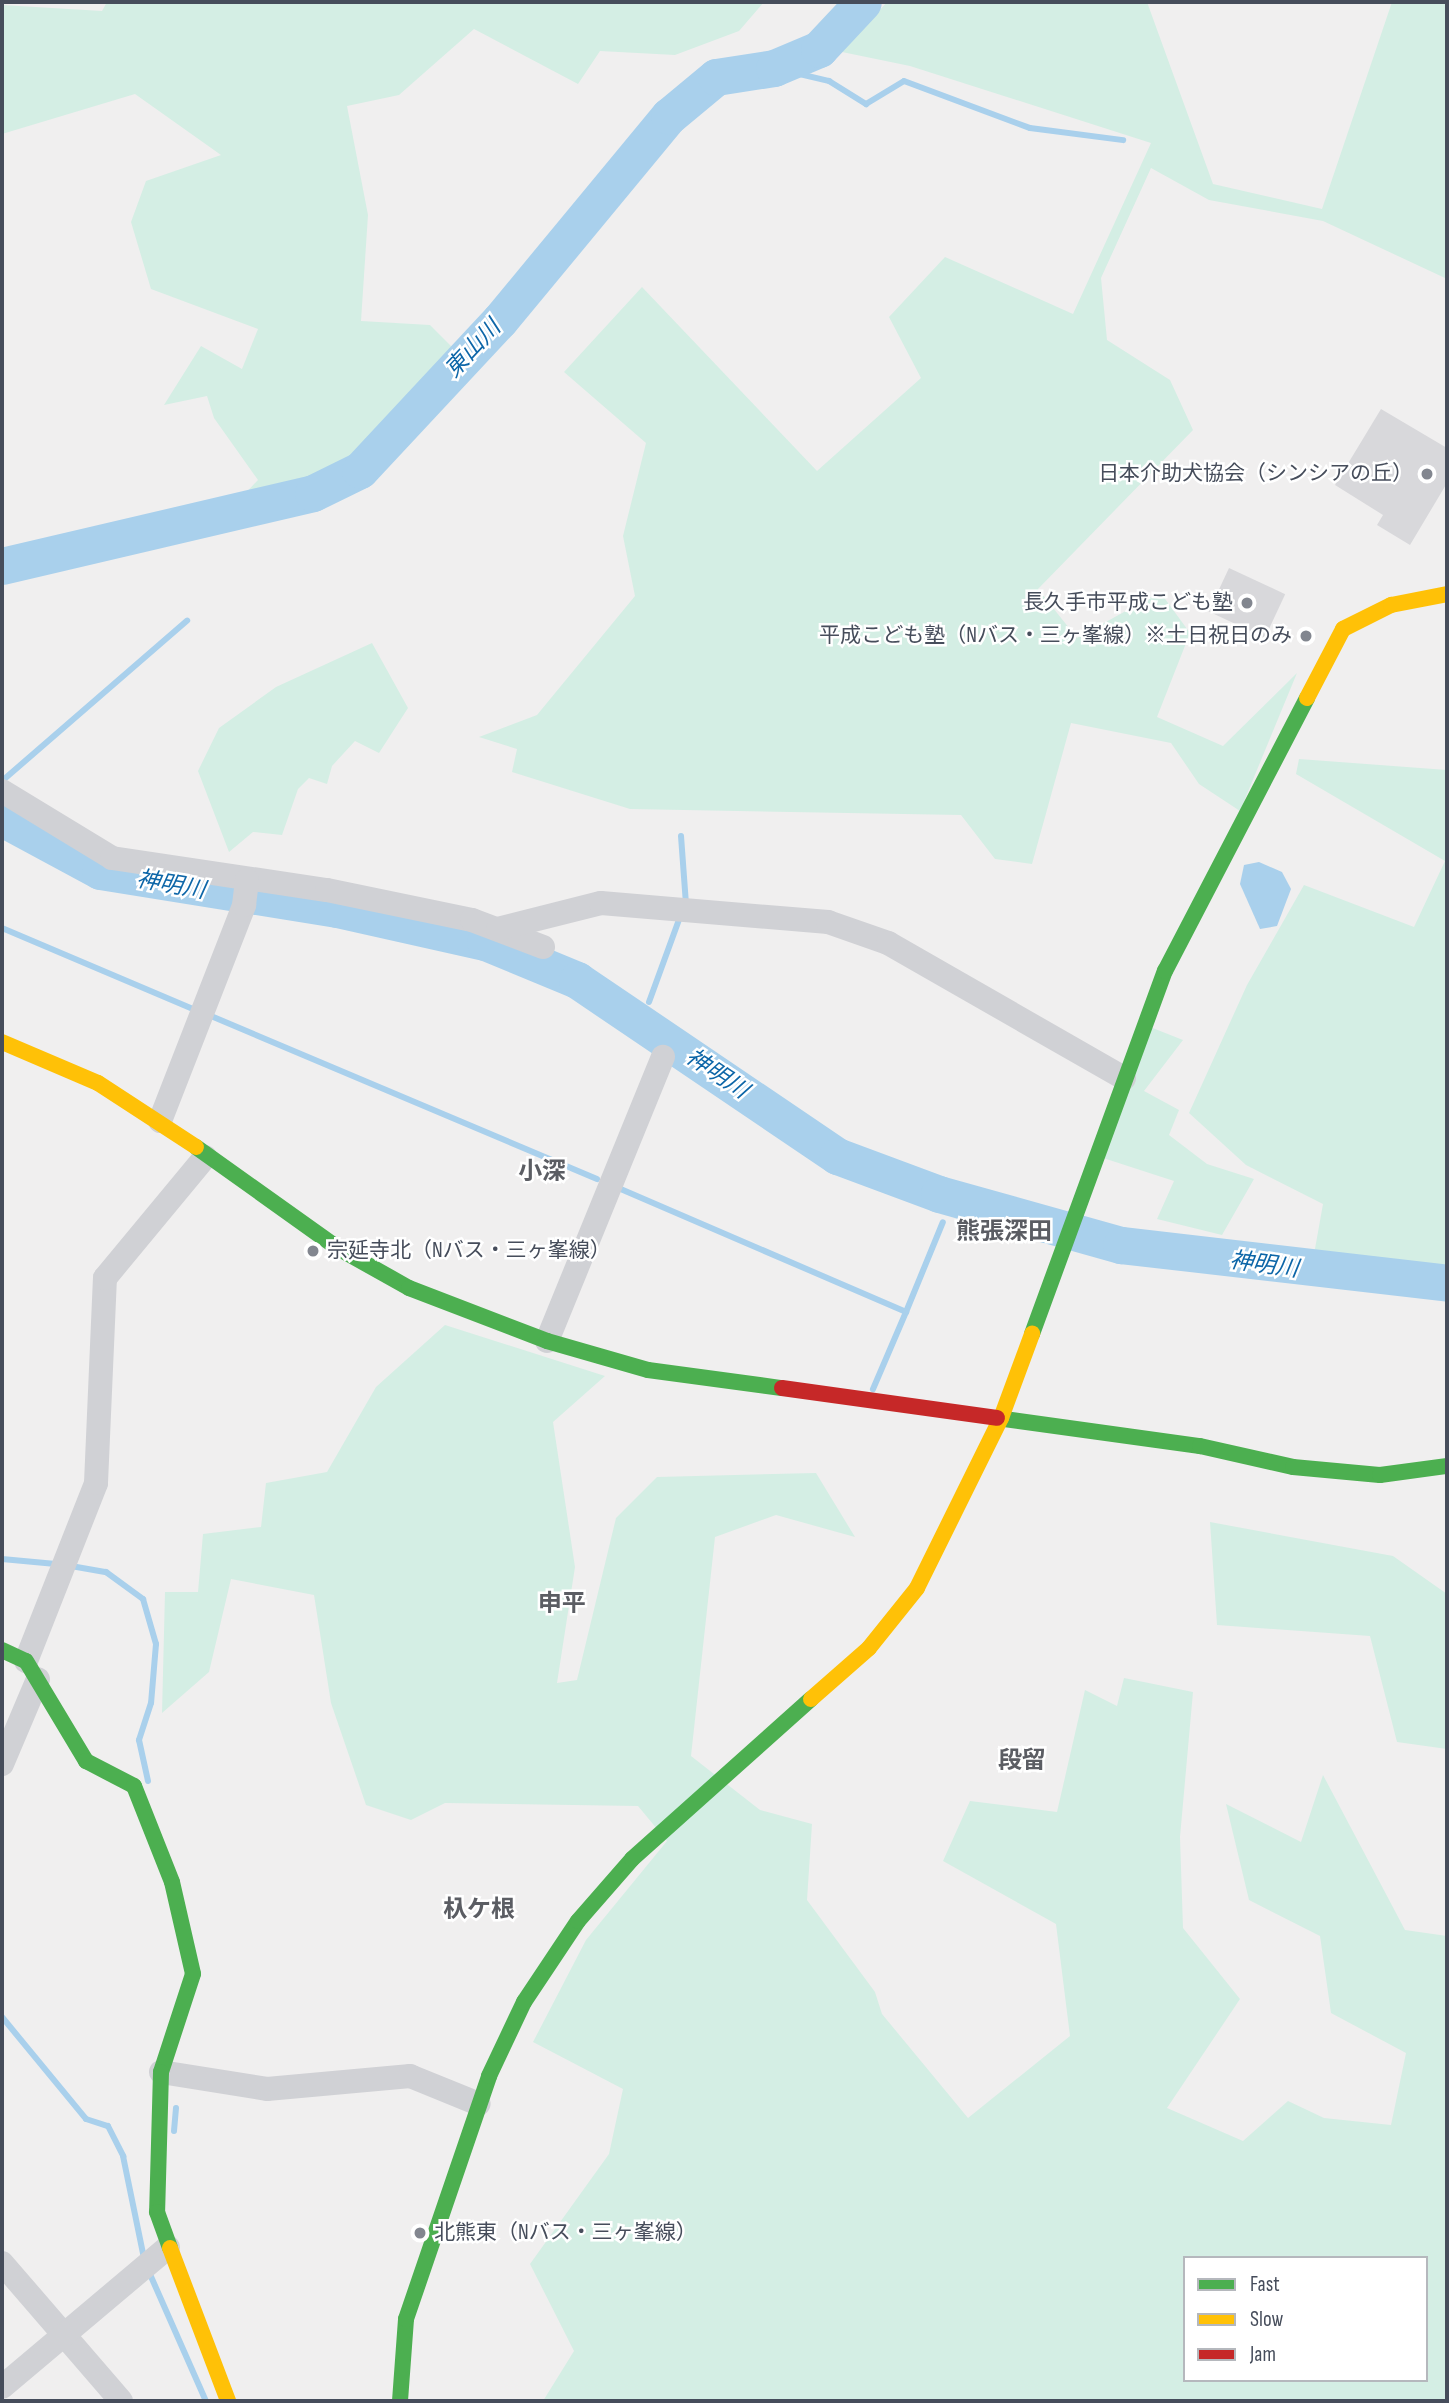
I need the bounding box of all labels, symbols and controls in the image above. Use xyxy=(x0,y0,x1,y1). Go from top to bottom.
water label: 東山川 xyxy=(439,314,507,384)
place label: 日本介助犬協会（シンシアの丘） xyxy=(1098,461,1413,487)
marker: 日本介助犬協会（シンシアの丘） xyxy=(1419,466,1435,482)
place label: 長久手市平成こども塾 xyxy=(1023,590,1233,616)
marker: 長久手市平成こども塾 xyxy=(1239,595,1255,611)
place label: 平成こども塾（Nバス・三ヶ峯線）※土日祝日のみ xyxy=(819,623,1292,649)
marker: 平成こども塾（Nバス・三ヶ峯線）※土日祝日のみ xyxy=(1298,628,1314,644)
water label: 神明川 xyxy=(135,865,207,905)
water label: 神明川 xyxy=(681,1043,753,1105)
district label: 小深 xyxy=(518,1158,566,1186)
district label: 熊張深田 xyxy=(956,1218,1052,1246)
place label: 宗延寺北（Nバス・三ヶ峯線） xyxy=(327,1238,611,1264)
marker: 宗延寺北（Nバス・三ヶ峯線） xyxy=(305,1243,321,1259)
water label: 神明川 xyxy=(1228,1247,1300,1283)
district label: 申平 xyxy=(538,1590,586,1618)
district label: 段留 xyxy=(998,1747,1046,1775)
district label: 杁ケ根 xyxy=(443,1896,515,1924)
place label: 北熊東（Nバス・三ヶ峯線） xyxy=(434,2220,697,2246)
marker: 北熊東（Nバス・三ヶ峯線） xyxy=(412,2225,428,2241)
legend xyxy=(1183,2256,1428,2382)
text: Fast xyxy=(1250,2272,1280,2297)
text: Slow xyxy=(1250,2307,1283,2332)
text: Jam xyxy=(1250,2342,1276,2367)

